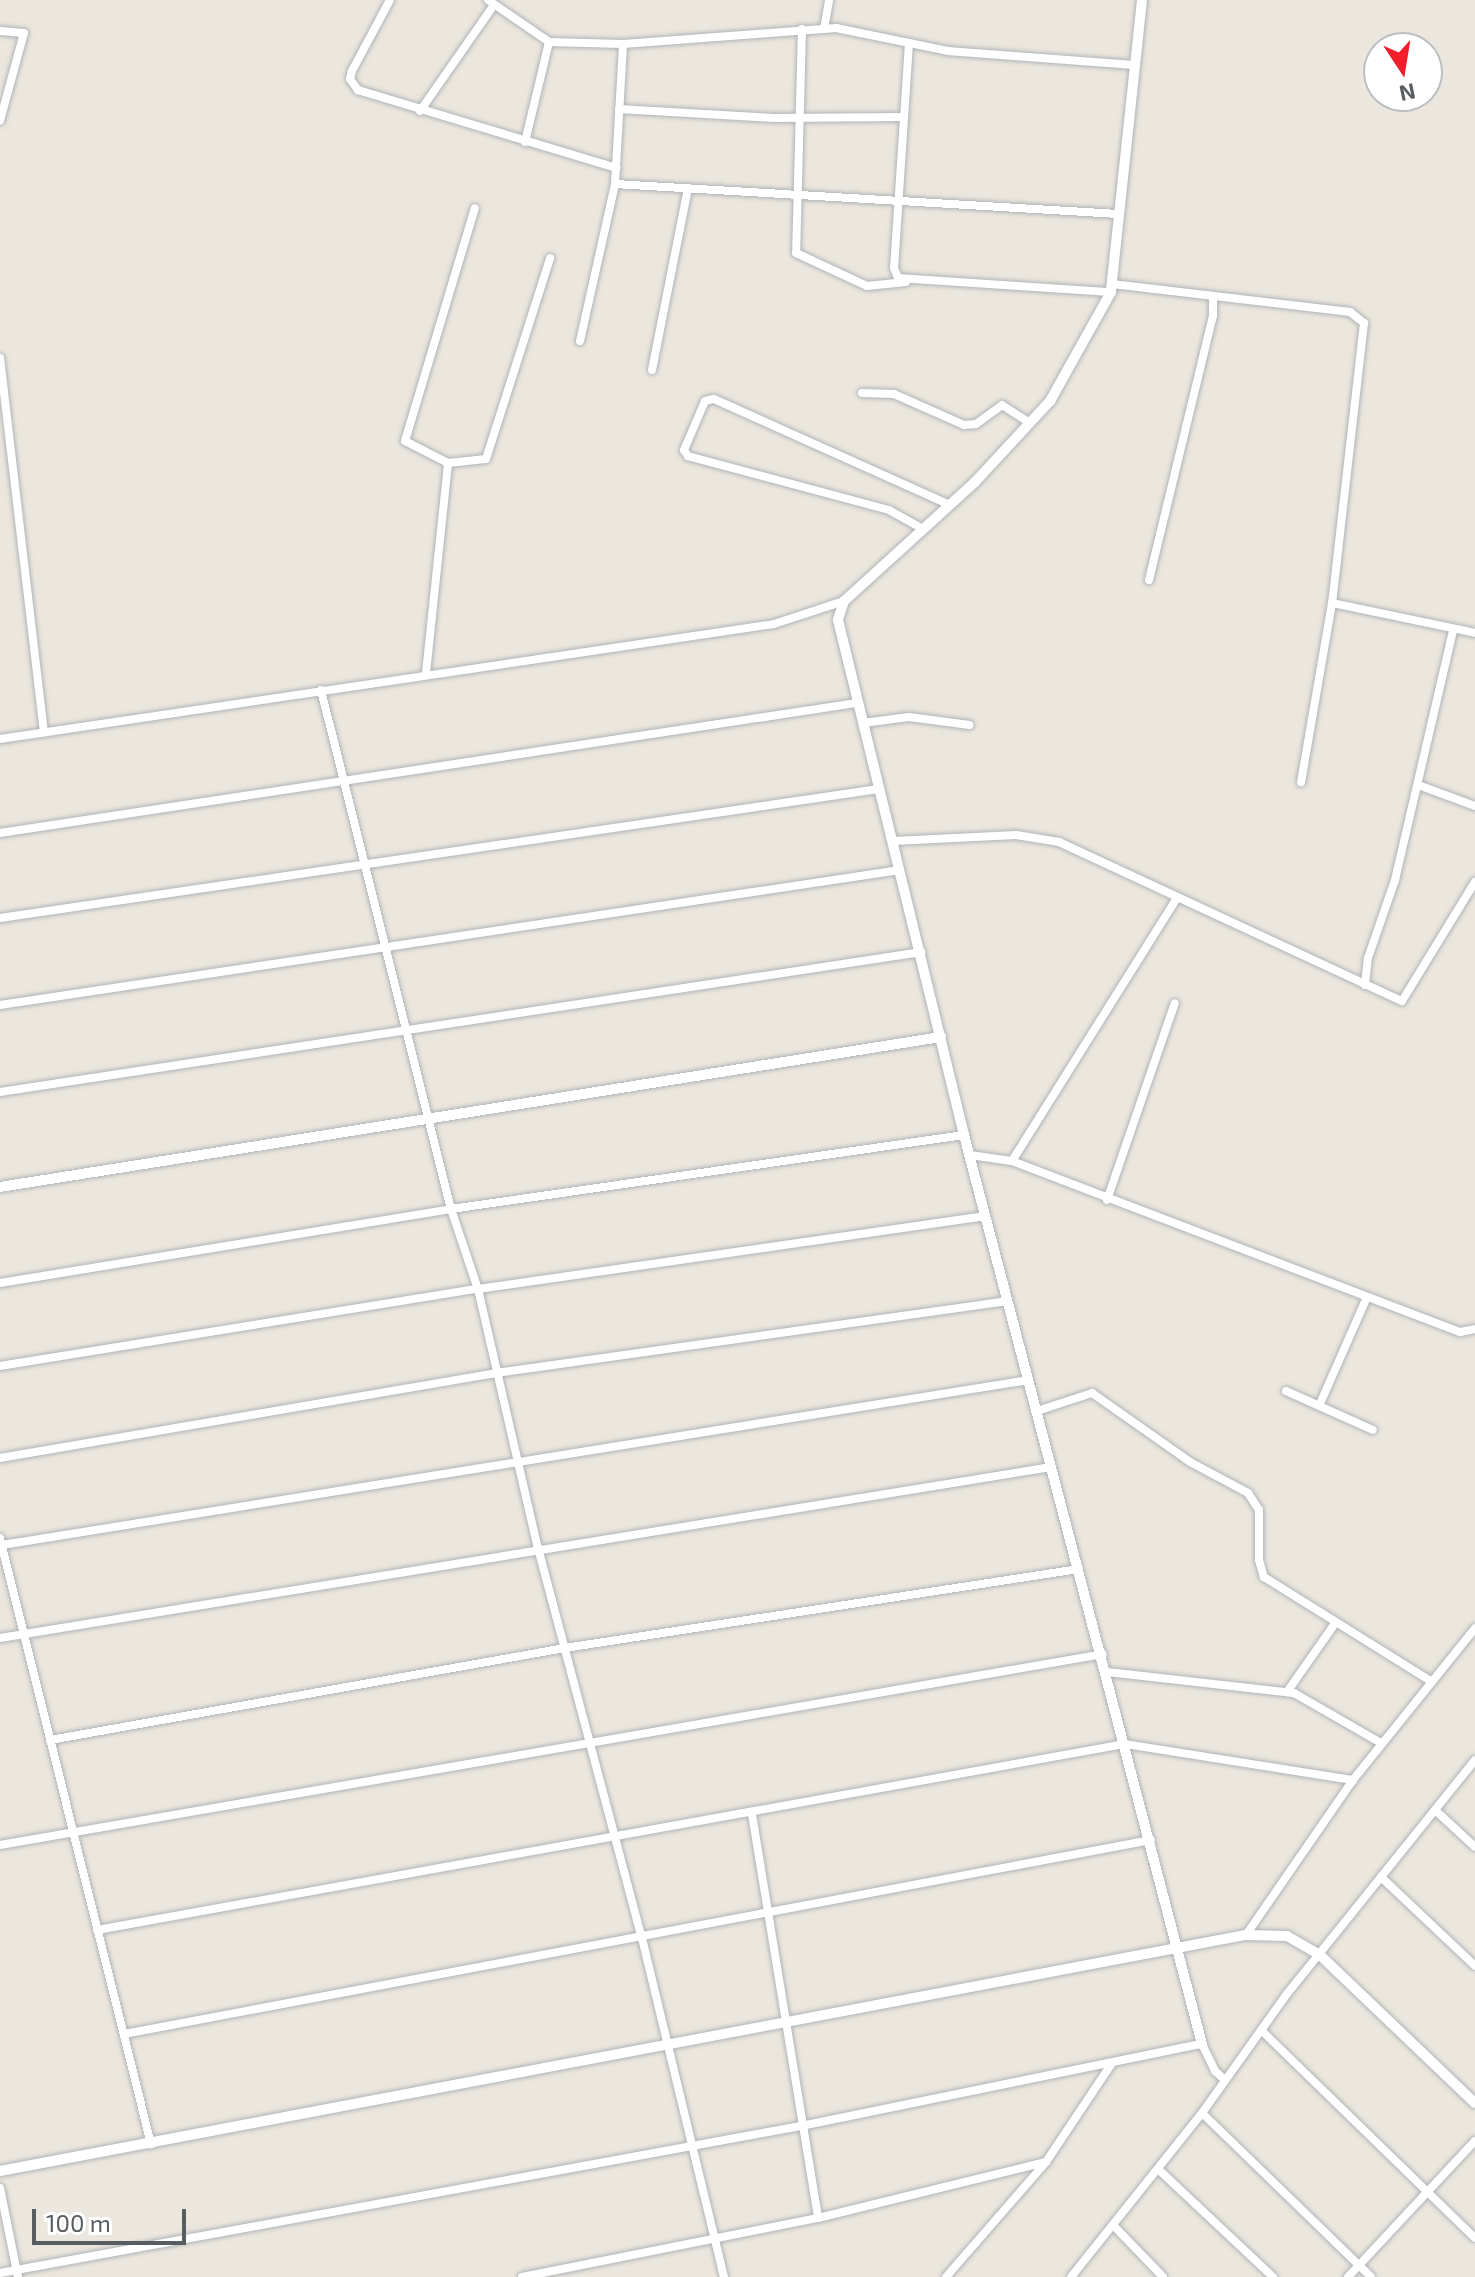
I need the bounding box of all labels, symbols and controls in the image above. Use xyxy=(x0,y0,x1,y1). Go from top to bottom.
north arrow xyxy=(1363,32,1443,112)
text: N xyxy=(1397,79,1418,108)
scale bar xyxy=(36,2193,190,2243)
text: 100 m xyxy=(46,2208,111,2237)

